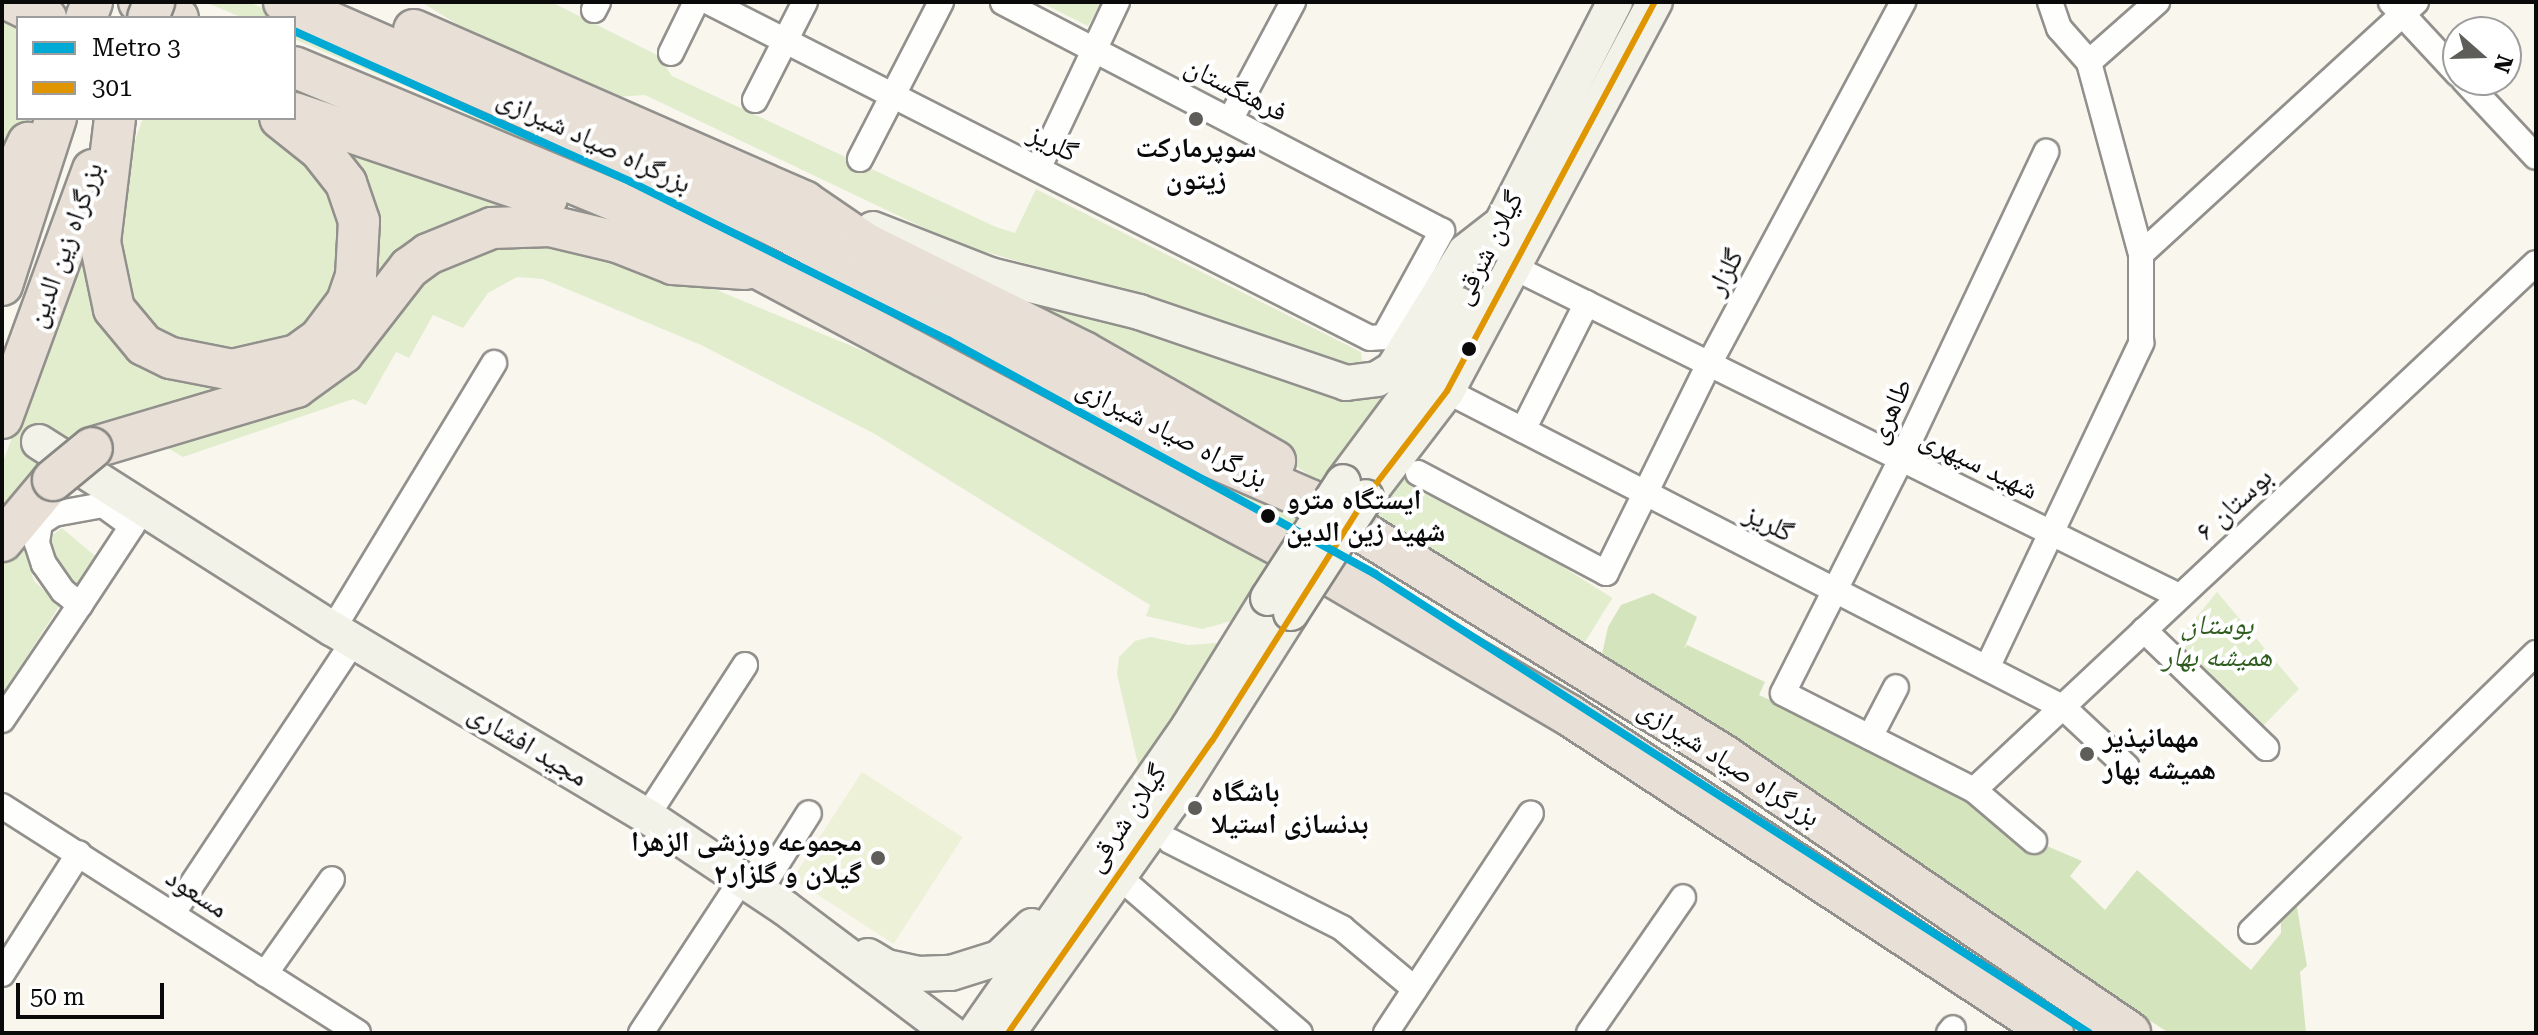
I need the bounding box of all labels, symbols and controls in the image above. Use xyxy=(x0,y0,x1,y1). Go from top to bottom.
legend xyxy=(16,16,296,120)
north arrow xyxy=(2442,16,2522,96)
text: Metro 3 xyxy=(92,34,181,62)
street label: فرهنگستان xyxy=(1179,49,1293,129)
text: N xyxy=(2489,51,2518,76)
text: 301 xyxy=(92,74,132,102)
street label: بزرگراه صیاد شیرازی xyxy=(492,81,696,201)
marker: سوپرمارکت زیتون xyxy=(1187,110,1205,128)
street label: گلریز xyxy=(1023,117,1083,169)
place label: سوپرمارکت زیتون xyxy=(1135,131,1257,197)
street label: بزرگراه زین الدین xyxy=(20,158,110,332)
street label: گیلان شرقی xyxy=(1445,186,1531,310)
street label: گلزار xyxy=(1699,243,1751,301)
unlabelled marker xyxy=(1461,341,1477,357)
street label: بزرگراه صیاد شیرازی xyxy=(1071,370,1273,496)
street label: طاهری xyxy=(1860,373,1920,449)
street label: شهید سپهری xyxy=(1914,421,2044,507)
street label: بوستان ۶ xyxy=(2189,460,2279,548)
place label: ایستگاه مترو شهید زین الدین xyxy=(1286,483,1445,549)
street label: گلریز xyxy=(1739,497,1799,549)
marker: ایستگاه مترو شهید زین الدین xyxy=(1257,505,1279,527)
park label: بوستان همیشه بهار xyxy=(2162,608,2272,674)
street label: بزرگراه صیاد شیرازی xyxy=(1632,692,1826,834)
street label: مجید افشاری xyxy=(462,696,594,794)
place label: مهمانپذیر همیشه بهار xyxy=(2103,721,2216,787)
marker: مهمانپذیر همیشه بهار xyxy=(2078,745,2096,763)
street label: گیلان شرقی xyxy=(1078,758,1174,878)
place label: باشگاه بدنسازی استیلا xyxy=(1211,775,1368,841)
marker: باشگاه بدنسازی استیلا xyxy=(1186,799,1204,817)
place label: مجموعه ورزشی الزهرا گیلان و گلزار۲ xyxy=(631,825,862,891)
marker: مجموعه ورزشی الزهرا گیلان و گلزار۲ xyxy=(869,849,887,867)
street label: مسعود xyxy=(159,860,235,926)
scale bar xyxy=(20,967,168,1017)
text: 50 m xyxy=(30,983,85,1011)

